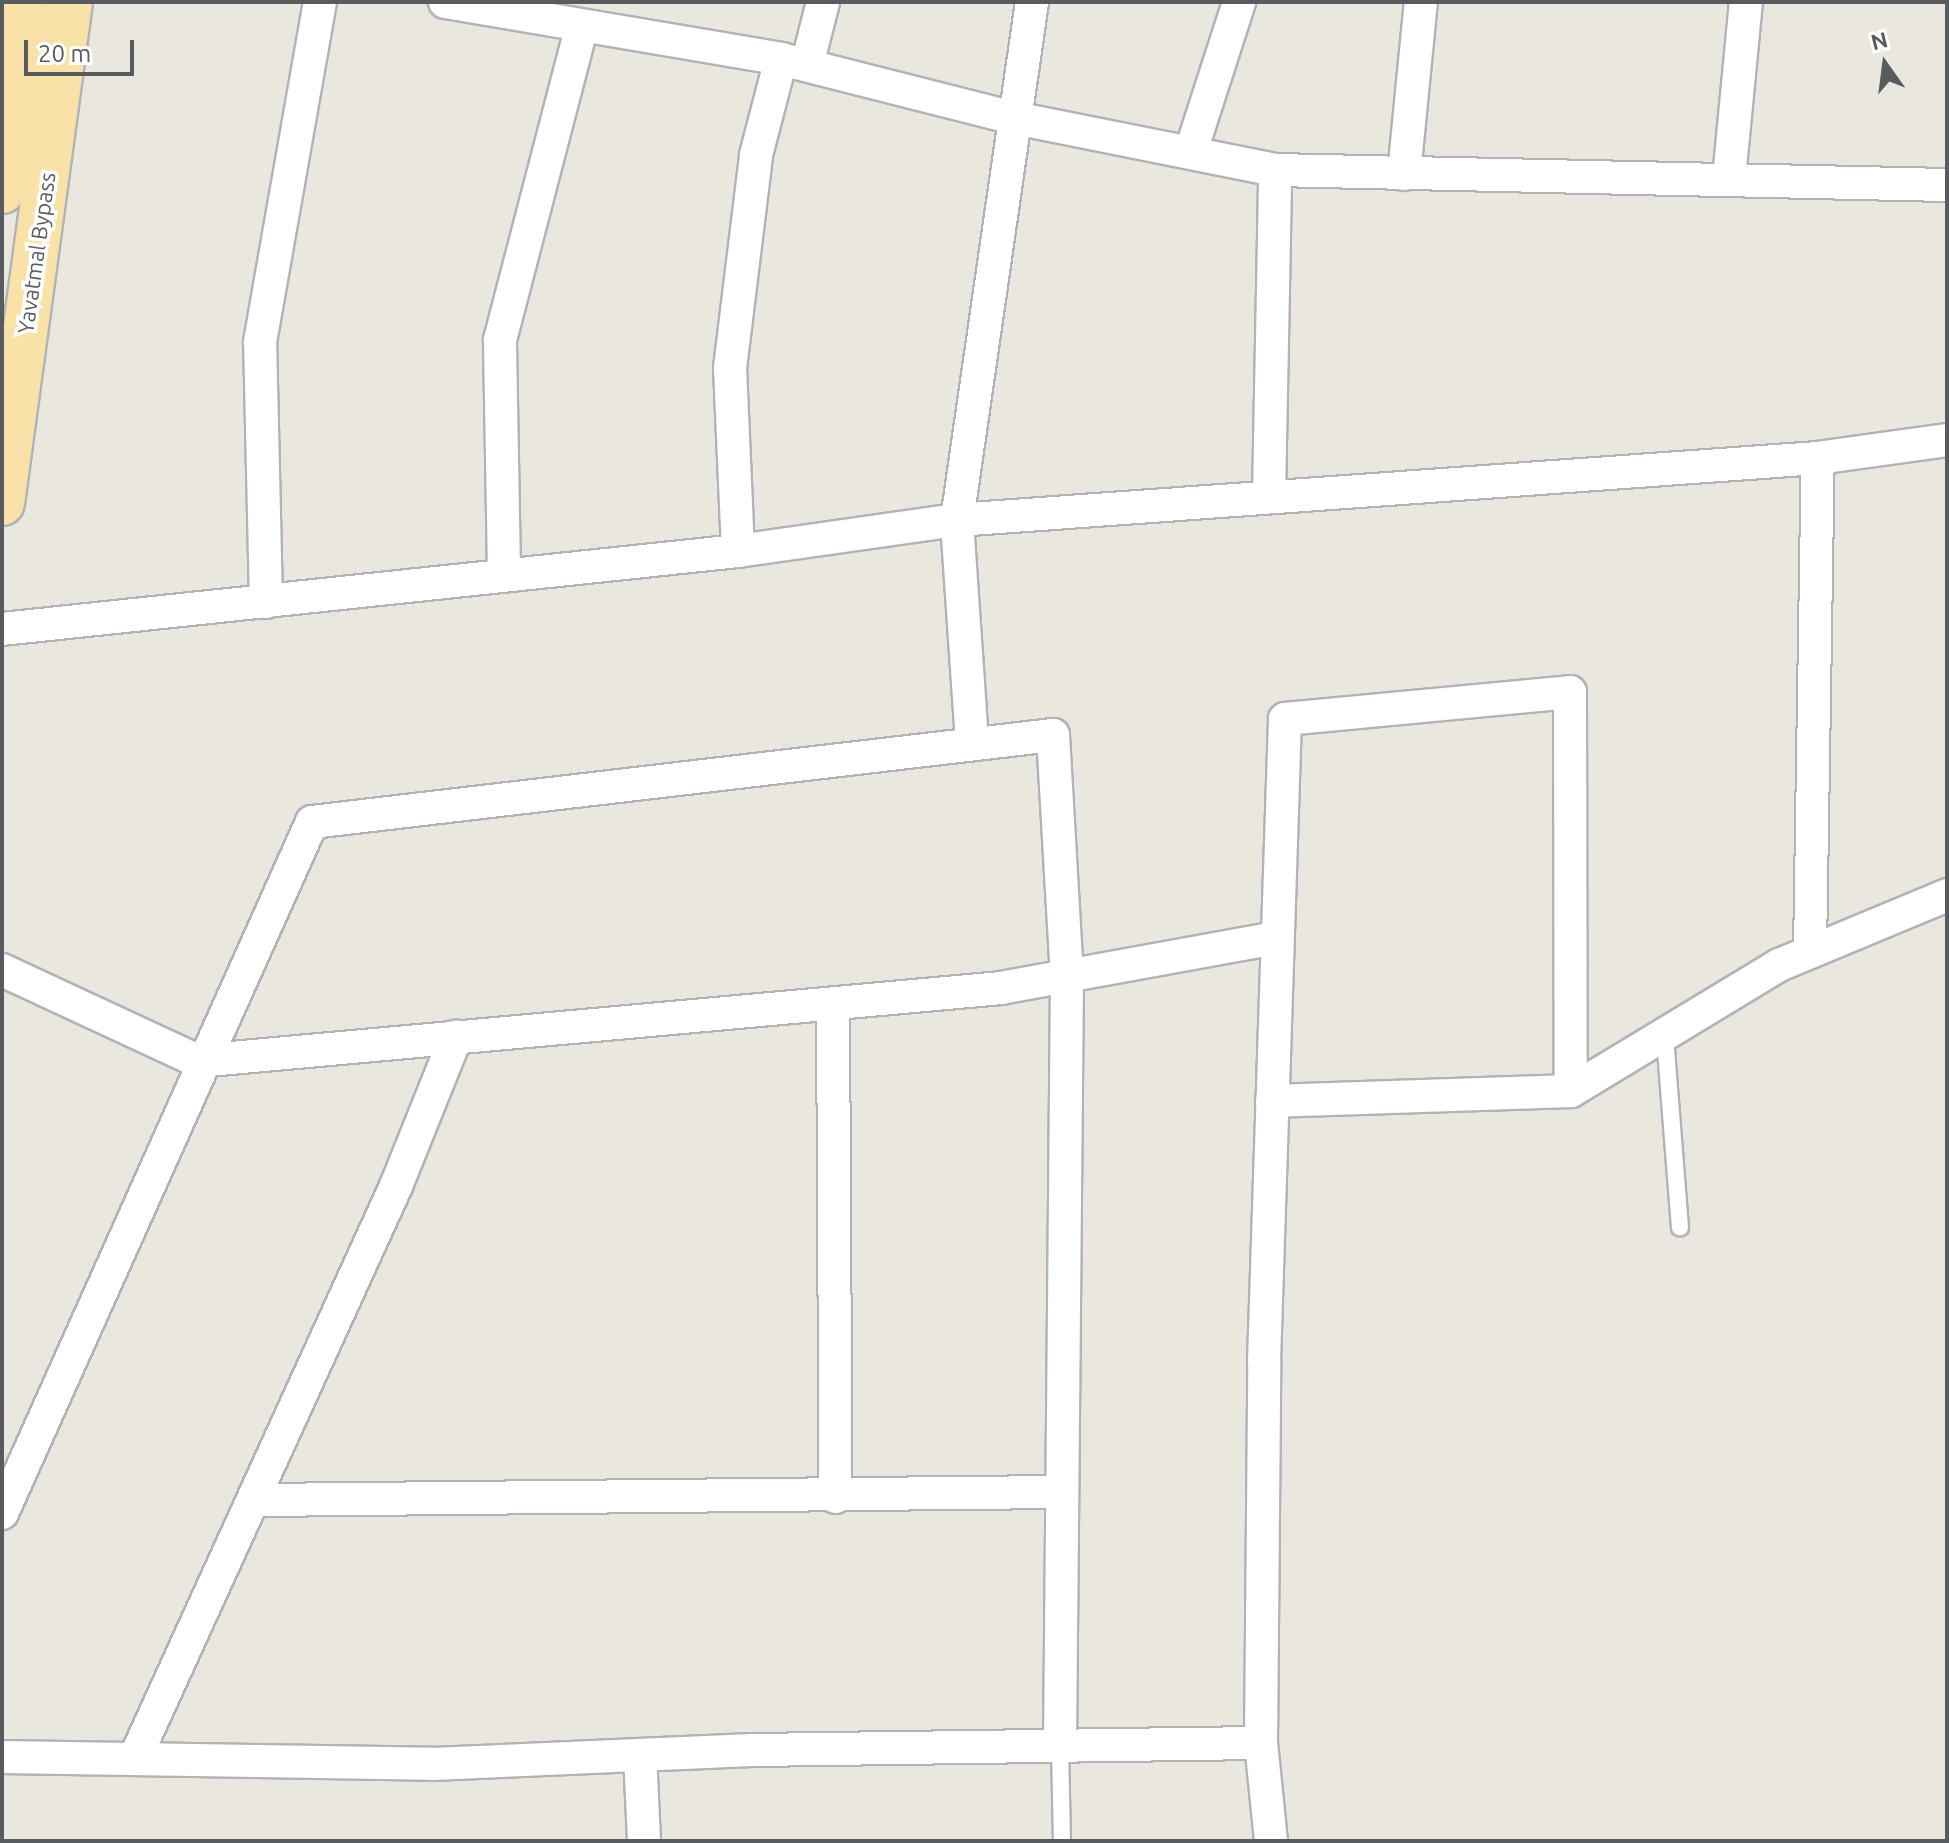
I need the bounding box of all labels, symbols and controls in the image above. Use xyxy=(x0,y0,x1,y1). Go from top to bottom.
scale bar xyxy=(28,24,138,74)
north arrow xyxy=(1845,24,1925,104)
text: N xyxy=(1868,26,1890,54)
text: 20 m xyxy=(38,40,91,67)
street label: Yavatmal Bypass xyxy=(12,171,60,335)

